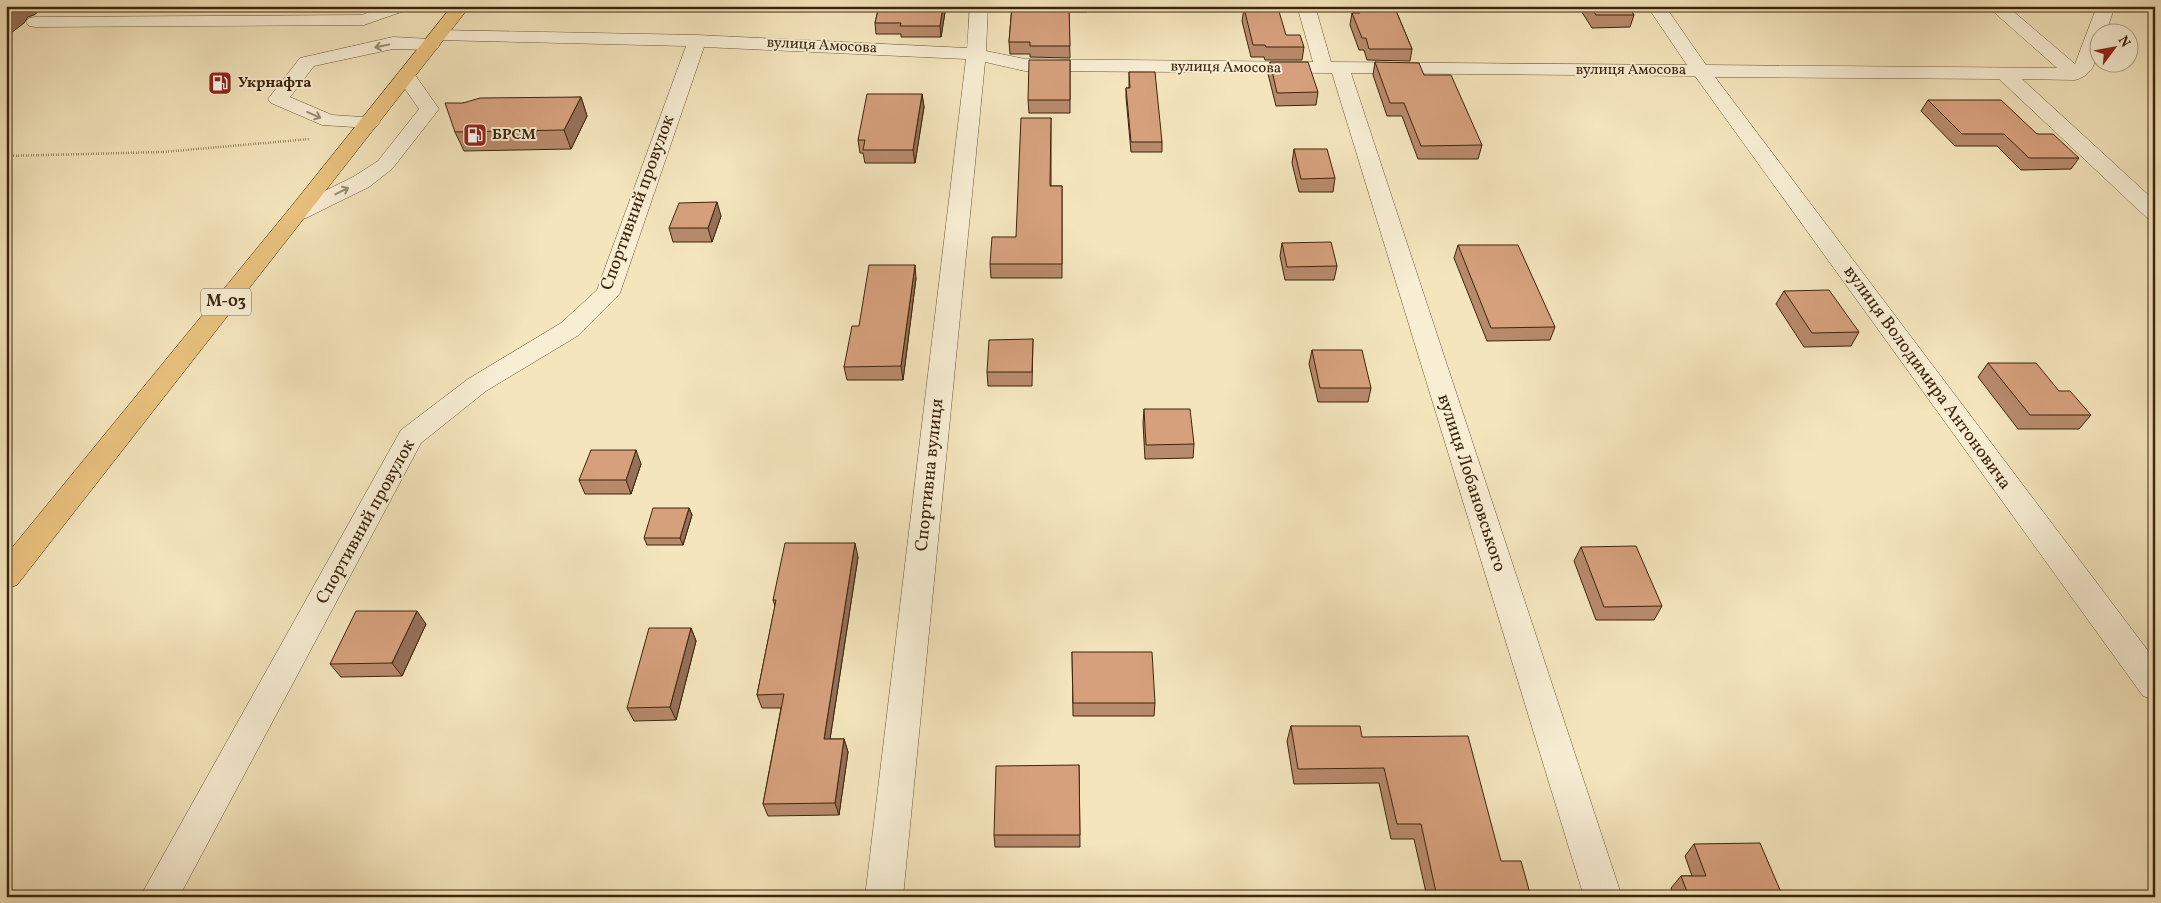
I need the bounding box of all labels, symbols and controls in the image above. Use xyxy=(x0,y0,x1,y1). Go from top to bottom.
north arrow xyxy=(2088,22,2138,72)
street label: вулиця Амосова xyxy=(766,33,878,59)
text: N xyxy=(2113,33,2135,51)
one-way arrow xyxy=(375,42,391,51)
street label: вулиця Амосова xyxy=(1170,57,1282,79)
street label: вулиця Амосова xyxy=(1576,60,1686,81)
fuel station icon: Укрнафта xyxy=(207,70,233,96)
place label: Укрнафта xyxy=(238,73,311,94)
one-way arrow xyxy=(306,110,321,120)
street label: Спортивний провулок xyxy=(595,112,681,294)
fuel station icon: БРСМ xyxy=(462,122,488,148)
place label: БРСМ xyxy=(492,125,536,146)
one-way arrow xyxy=(334,186,349,196)
street label: вулиця Володимира Антоновича xyxy=(1837,261,2017,495)
road number: М-03 xyxy=(201,288,251,316)
street label: вулиця Лобановського xyxy=(1430,391,1512,575)
street label: Спортивна вулиця xyxy=(910,397,950,553)
street label: Спортивний провулок xyxy=(310,435,422,609)

